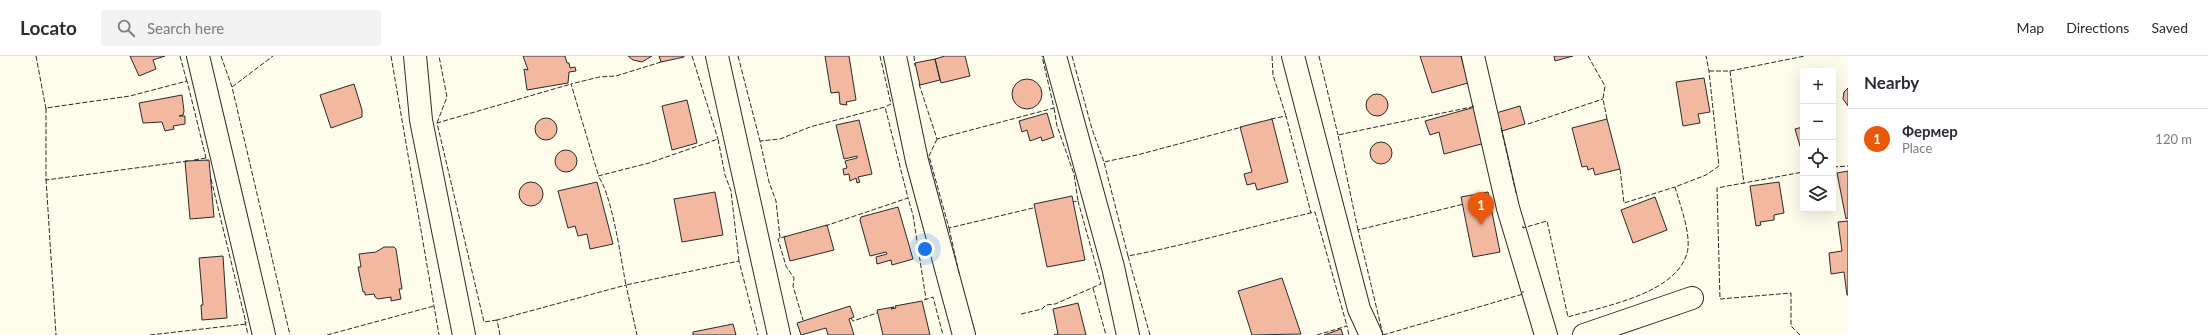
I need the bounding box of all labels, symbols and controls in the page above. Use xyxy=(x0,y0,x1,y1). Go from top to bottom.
search box xyxy=(101,10,381,46)
text: Locato xyxy=(20,16,77,39)
icon: search xyxy=(115,17,137,39)
text: Search here xyxy=(147,19,224,37)
text: Map xyxy=(2017,19,2044,36)
text: Directions xyxy=(2066,19,2129,36)
text: Saved xyxy=(2151,19,2188,36)
map controls xyxy=(1800,68,1836,212)
button: + xyxy=(1800,68,1836,104)
text: Nearby xyxy=(1864,72,1919,93)
button: − xyxy=(1800,104,1836,140)
text: Фермер xyxy=(1902,122,1958,140)
text: 1 xyxy=(1873,131,1881,147)
text: 120 m xyxy=(2155,131,2192,147)
button: locate xyxy=(1800,140,1836,176)
text: Place xyxy=(1902,140,1932,156)
button: layers xyxy=(1800,176,1836,212)
pin: 1 xyxy=(1468,192,1494,225)
your location xyxy=(915,239,935,259)

